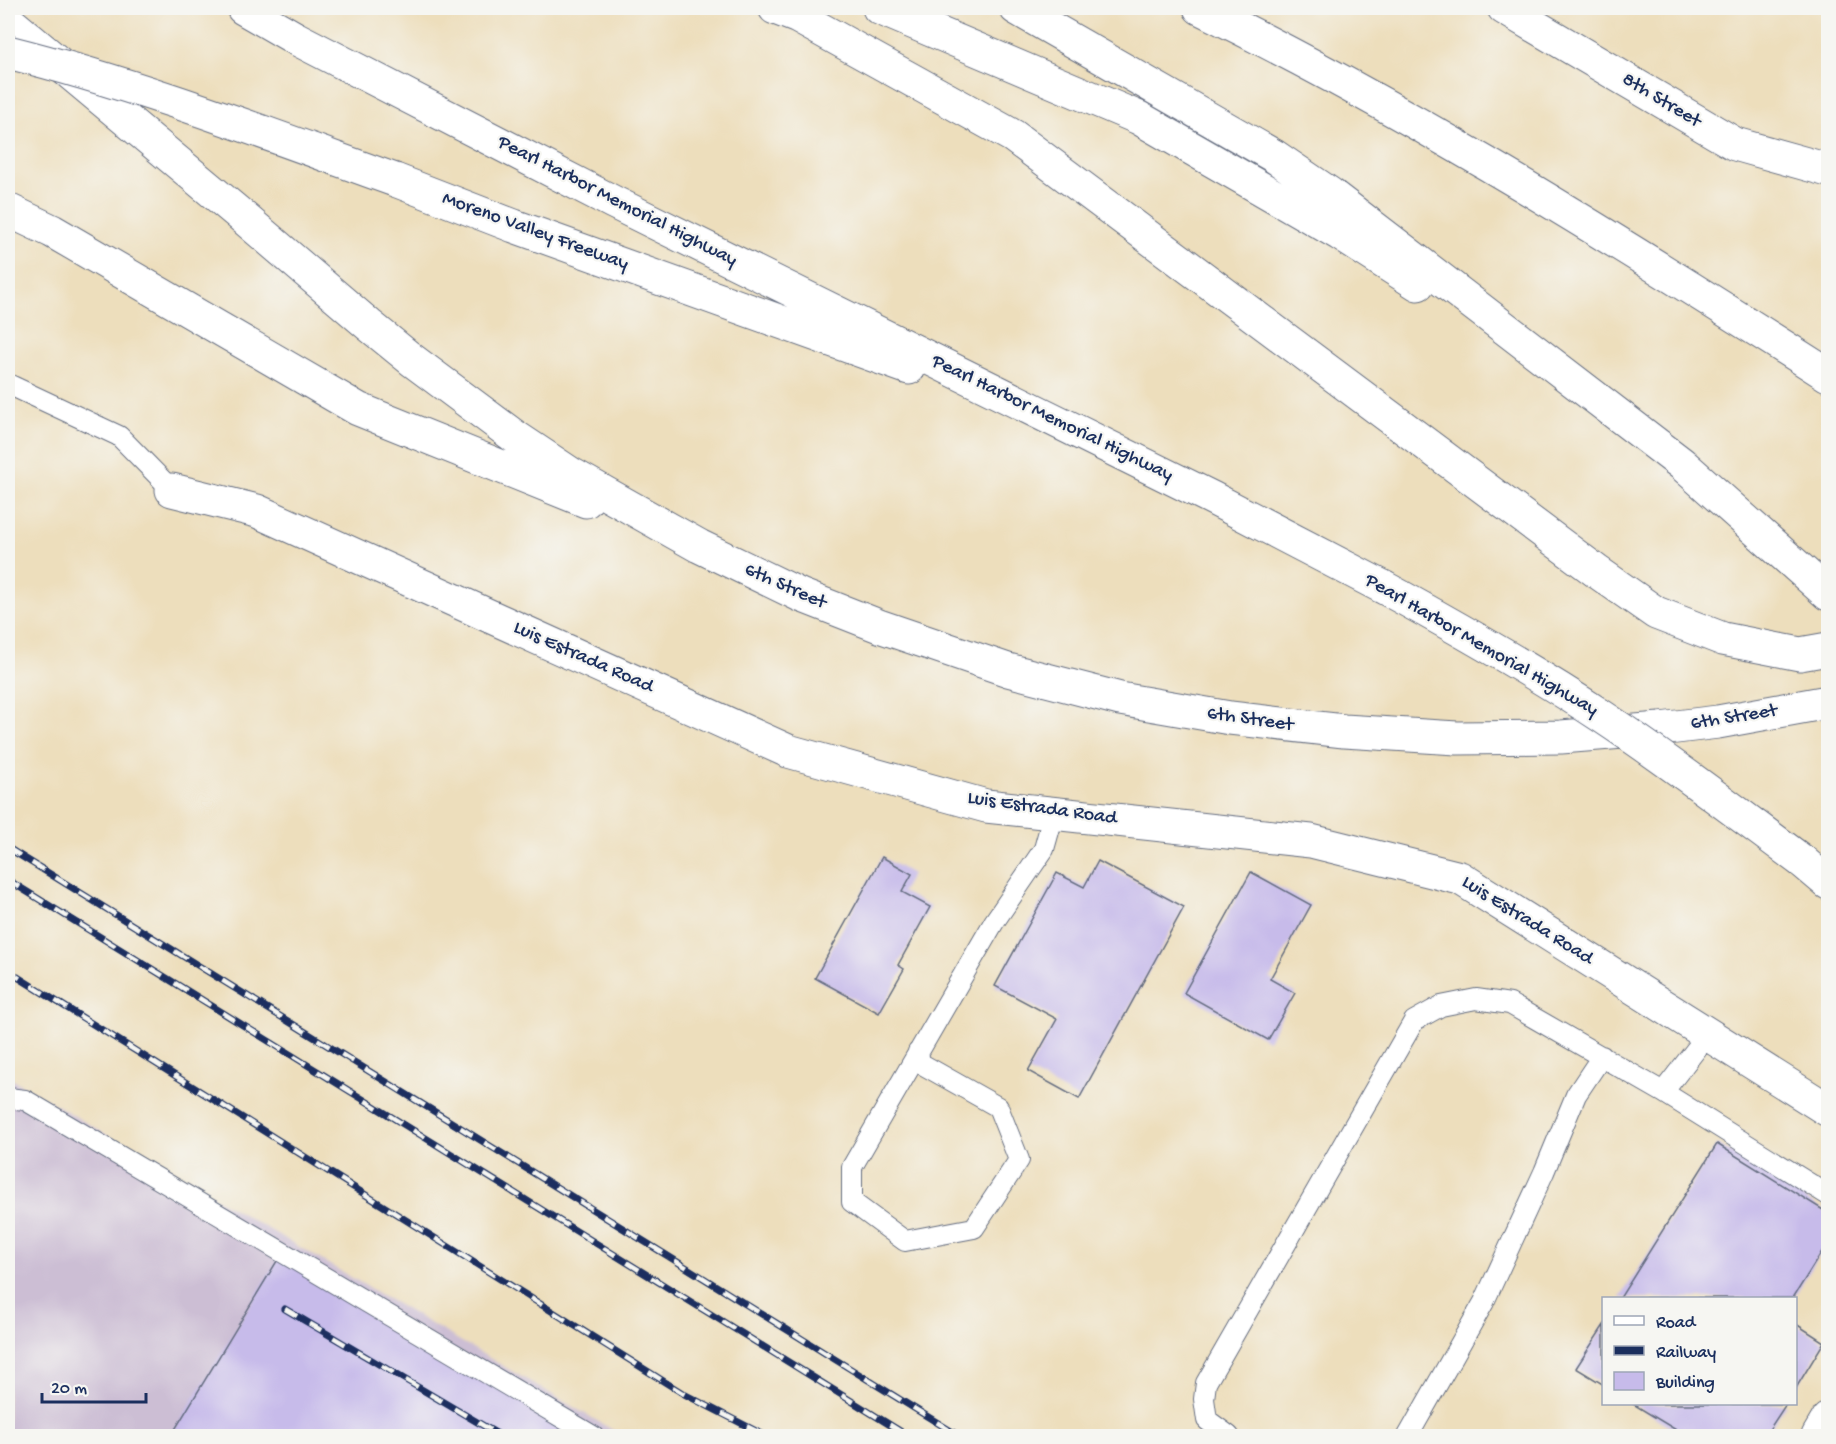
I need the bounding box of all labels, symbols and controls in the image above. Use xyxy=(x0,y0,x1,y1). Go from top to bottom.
street label: 8th Street xyxy=(1617,68,1706,134)
street label: Pearl Harbor Memorial Highway xyxy=(492,131,741,273)
street label: Moreno Valley Freeway xyxy=(439,188,631,276)
street label: Pearl Harbor Memorial Highway xyxy=(927,350,1177,488)
street label: 6th Street xyxy=(741,559,831,616)
street label: Pearl Harbor Memorial Highway xyxy=(1359,569,1602,722)
street label: Luis Estrada Road xyxy=(510,617,659,700)
street label: 6th Street xyxy=(1689,700,1781,736)
street label: 6th Street xyxy=(1205,703,1297,738)
street label: Luis Estrada Road xyxy=(966,787,1120,831)
street label: Luis Estrada Road xyxy=(1457,871,1599,972)
legend xyxy=(1602,1297,1797,1405)
text: Road xyxy=(1656,1313,1697,1334)
text: Railway xyxy=(1656,1343,1716,1364)
scale bar xyxy=(42,1366,146,1404)
text: Building xyxy=(1655,1373,1715,1394)
text: 20 m xyxy=(51,1379,87,1400)

